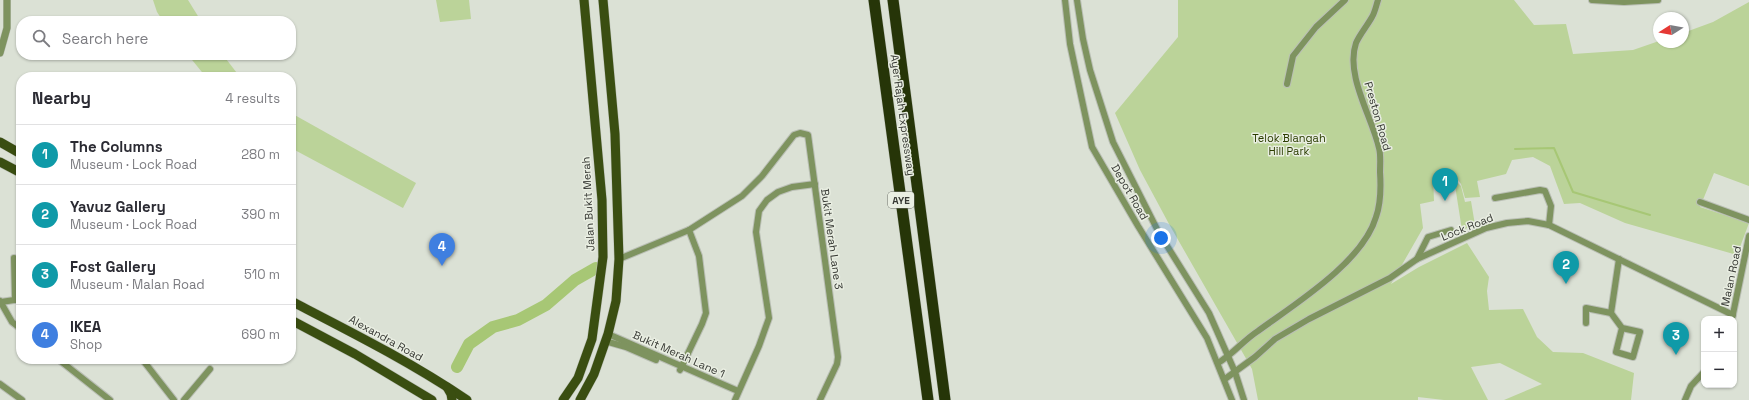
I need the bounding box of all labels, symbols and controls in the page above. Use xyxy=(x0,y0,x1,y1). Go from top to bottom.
north arrow xyxy=(1653,12,1689,48)
search box xyxy=(16,16,296,60)
icon: search xyxy=(30,27,52,49)
text: Search here xyxy=(62,29,148,48)
street label: Ayer Rajah Expressway xyxy=(888,53,918,177)
street label: Preston Road xyxy=(1361,80,1395,152)
text: Nearby xyxy=(32,87,91,109)
text: 4 results xyxy=(225,90,280,107)
park label: Telok Blangah Hill Park xyxy=(1252,131,1326,158)
text: The Columns xyxy=(70,137,163,156)
text: 1 xyxy=(42,146,48,163)
text: 280 m xyxy=(241,146,280,163)
text: Museum · Lock Road xyxy=(70,156,197,173)
street label: Jalan Bukit Merah xyxy=(579,156,597,252)
street label: Depot Road xyxy=(1108,161,1152,223)
pin: 1 xyxy=(1432,168,1458,201)
street label: Bukit Merah Lane 3 xyxy=(818,188,846,291)
road number: AYE xyxy=(888,192,914,208)
text: Yavuz Gallery xyxy=(70,197,166,216)
text: 2 xyxy=(41,206,49,223)
text: 390 m xyxy=(241,206,280,223)
street label: Lock Road xyxy=(1439,210,1495,244)
text: Museum · Lock Road xyxy=(70,216,197,233)
your location xyxy=(1151,228,1171,248)
pin: 4 xyxy=(429,233,455,266)
street label: Malan Road xyxy=(1718,244,1744,308)
pin: 2 xyxy=(1553,251,1579,284)
text: Fost Gallery xyxy=(70,257,156,276)
text: 3 xyxy=(41,266,49,283)
text: 510 m xyxy=(244,266,280,283)
text: Museum · Malan Road xyxy=(70,276,205,293)
street label: Alexandra Road xyxy=(347,312,425,364)
map controls xyxy=(1701,316,1737,388)
button: + xyxy=(1701,316,1737,352)
text: IKEA xyxy=(70,317,101,336)
pin: 3 xyxy=(1663,322,1689,355)
text: 4 xyxy=(41,326,49,343)
text: 690 m xyxy=(241,326,280,343)
street label: Bukit Merah Lane 1 xyxy=(631,327,727,381)
text: Shop xyxy=(70,336,102,353)
button: − xyxy=(1701,352,1737,388)

